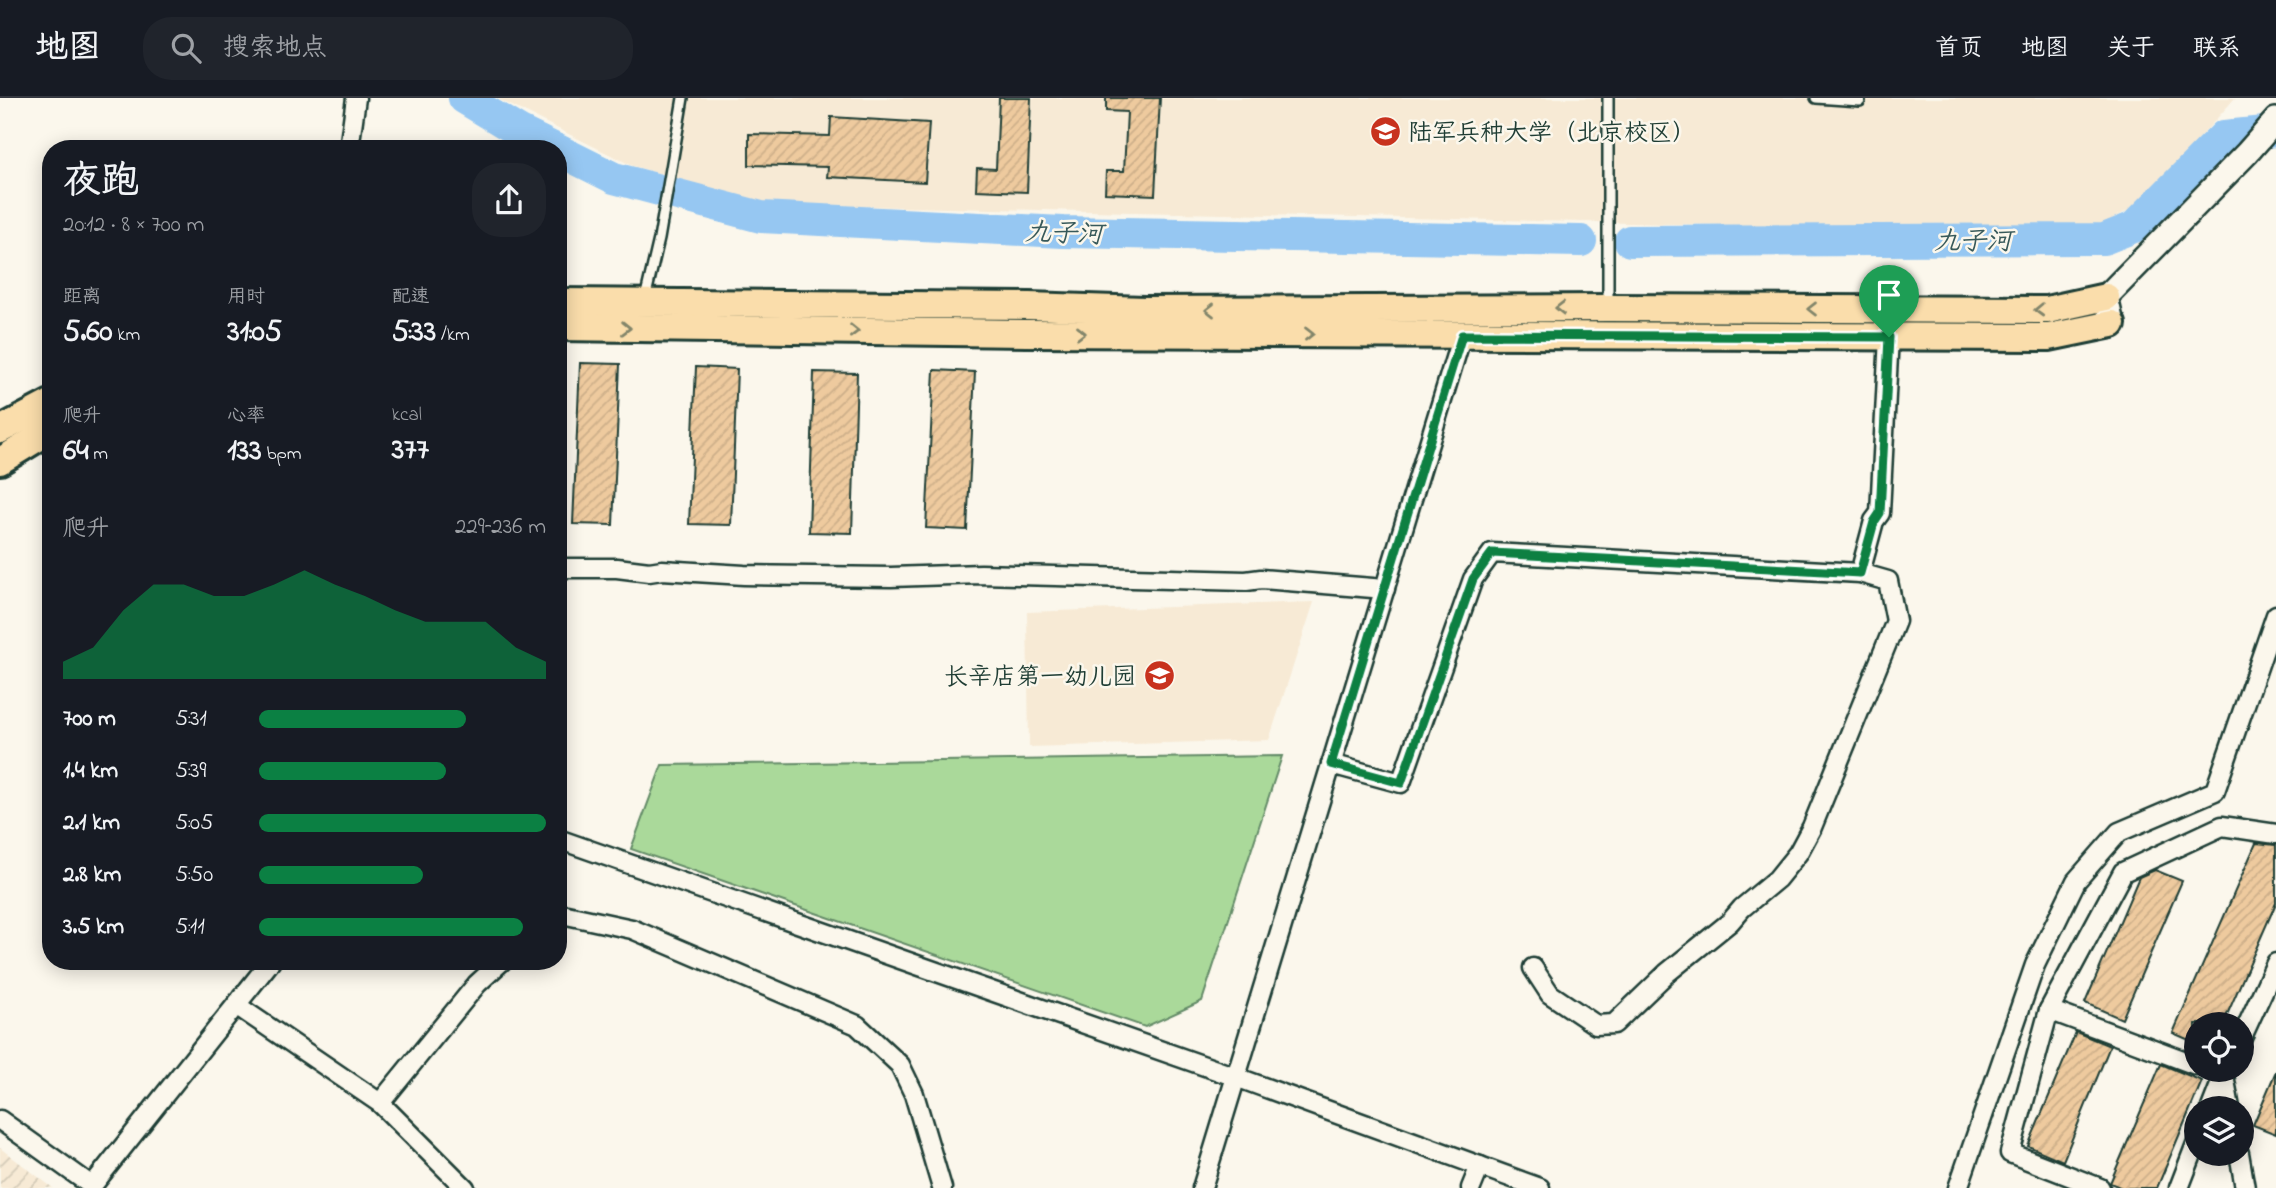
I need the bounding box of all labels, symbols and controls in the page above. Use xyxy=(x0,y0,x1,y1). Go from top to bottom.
search box xyxy=(143,17,633,80)
text: 地图 xyxy=(35,25,101,73)
icon: search xyxy=(167,29,205,67)
text: 搜索地点 xyxy=(223,30,327,68)
text: 首页 xyxy=(1935,32,1983,67)
text: 地图 xyxy=(2021,32,2069,67)
text: 关于 xyxy=(2107,32,2155,67)
text: 联系 xyxy=(2193,32,2241,67)
school or university icon: 陆军兵种大学（北京校区） xyxy=(1368,115,1402,149)
place label: 陆军兵种大学（北京校区） xyxy=(1408,117,1696,152)
text: 夜跑 xyxy=(63,155,139,211)
button: share xyxy=(472,163,546,237)
text: 20:12 · 8 × 700 m xyxy=(63,209,204,242)
water label: 九子河 xyxy=(1024,215,1108,255)
water label: 九子河 xyxy=(1934,224,2016,262)
pin xyxy=(1859,265,1919,337)
icon: arrive xyxy=(1870,276,1908,314)
text: 距离 xyxy=(63,284,101,311)
text: 用时 xyxy=(227,284,265,311)
text: 配速 xyxy=(392,284,430,311)
one-way arrow xyxy=(1554,300,1564,316)
one-way arrow xyxy=(1806,301,1816,317)
one-way arrow xyxy=(1204,302,1214,318)
one-way arrow xyxy=(2033,302,2044,317)
text: 5.60 xyxy=(63,311,112,355)
text: 31:05 xyxy=(227,311,282,355)
text: 5:33 xyxy=(392,311,436,355)
one-way arrow xyxy=(622,320,632,336)
text: km xyxy=(112,322,140,349)
text: /km xyxy=(436,322,470,349)
one-way arrow xyxy=(849,323,860,338)
one-way arrow xyxy=(1077,325,1087,341)
one-way arrow xyxy=(1304,326,1315,342)
text: kcal xyxy=(392,402,422,429)
text: 爬升 xyxy=(63,403,101,430)
text: 心率 xyxy=(227,403,265,430)
text: 377 xyxy=(392,429,429,473)
text: 64 xyxy=(63,430,89,474)
text: 133 xyxy=(227,430,262,474)
text: m xyxy=(89,441,108,468)
text: bpm xyxy=(262,441,302,468)
text: 229–236 m xyxy=(455,511,546,544)
text: 爬升 xyxy=(63,513,109,546)
school or university icon: 长辛店第一幼儿园 xyxy=(1142,659,1176,693)
place label: 长辛店第一幼儿园 xyxy=(944,661,1136,696)
text: 700 m xyxy=(63,703,116,736)
text: 5:31 xyxy=(175,703,207,736)
text: 1.4 km xyxy=(63,755,118,788)
text: 5:39 xyxy=(175,755,207,788)
text: 2.1 km xyxy=(63,807,120,840)
text: 5:05 xyxy=(175,807,213,840)
text: 2.8 km xyxy=(63,859,121,892)
text: 5:50 xyxy=(175,859,213,892)
text: 3.5 km xyxy=(63,911,124,944)
text: 5:11 xyxy=(175,911,205,944)
map controls xyxy=(2184,1012,2254,1166)
button: locate xyxy=(2184,1012,2254,1082)
button: layers xyxy=(2184,1096,2254,1166)

